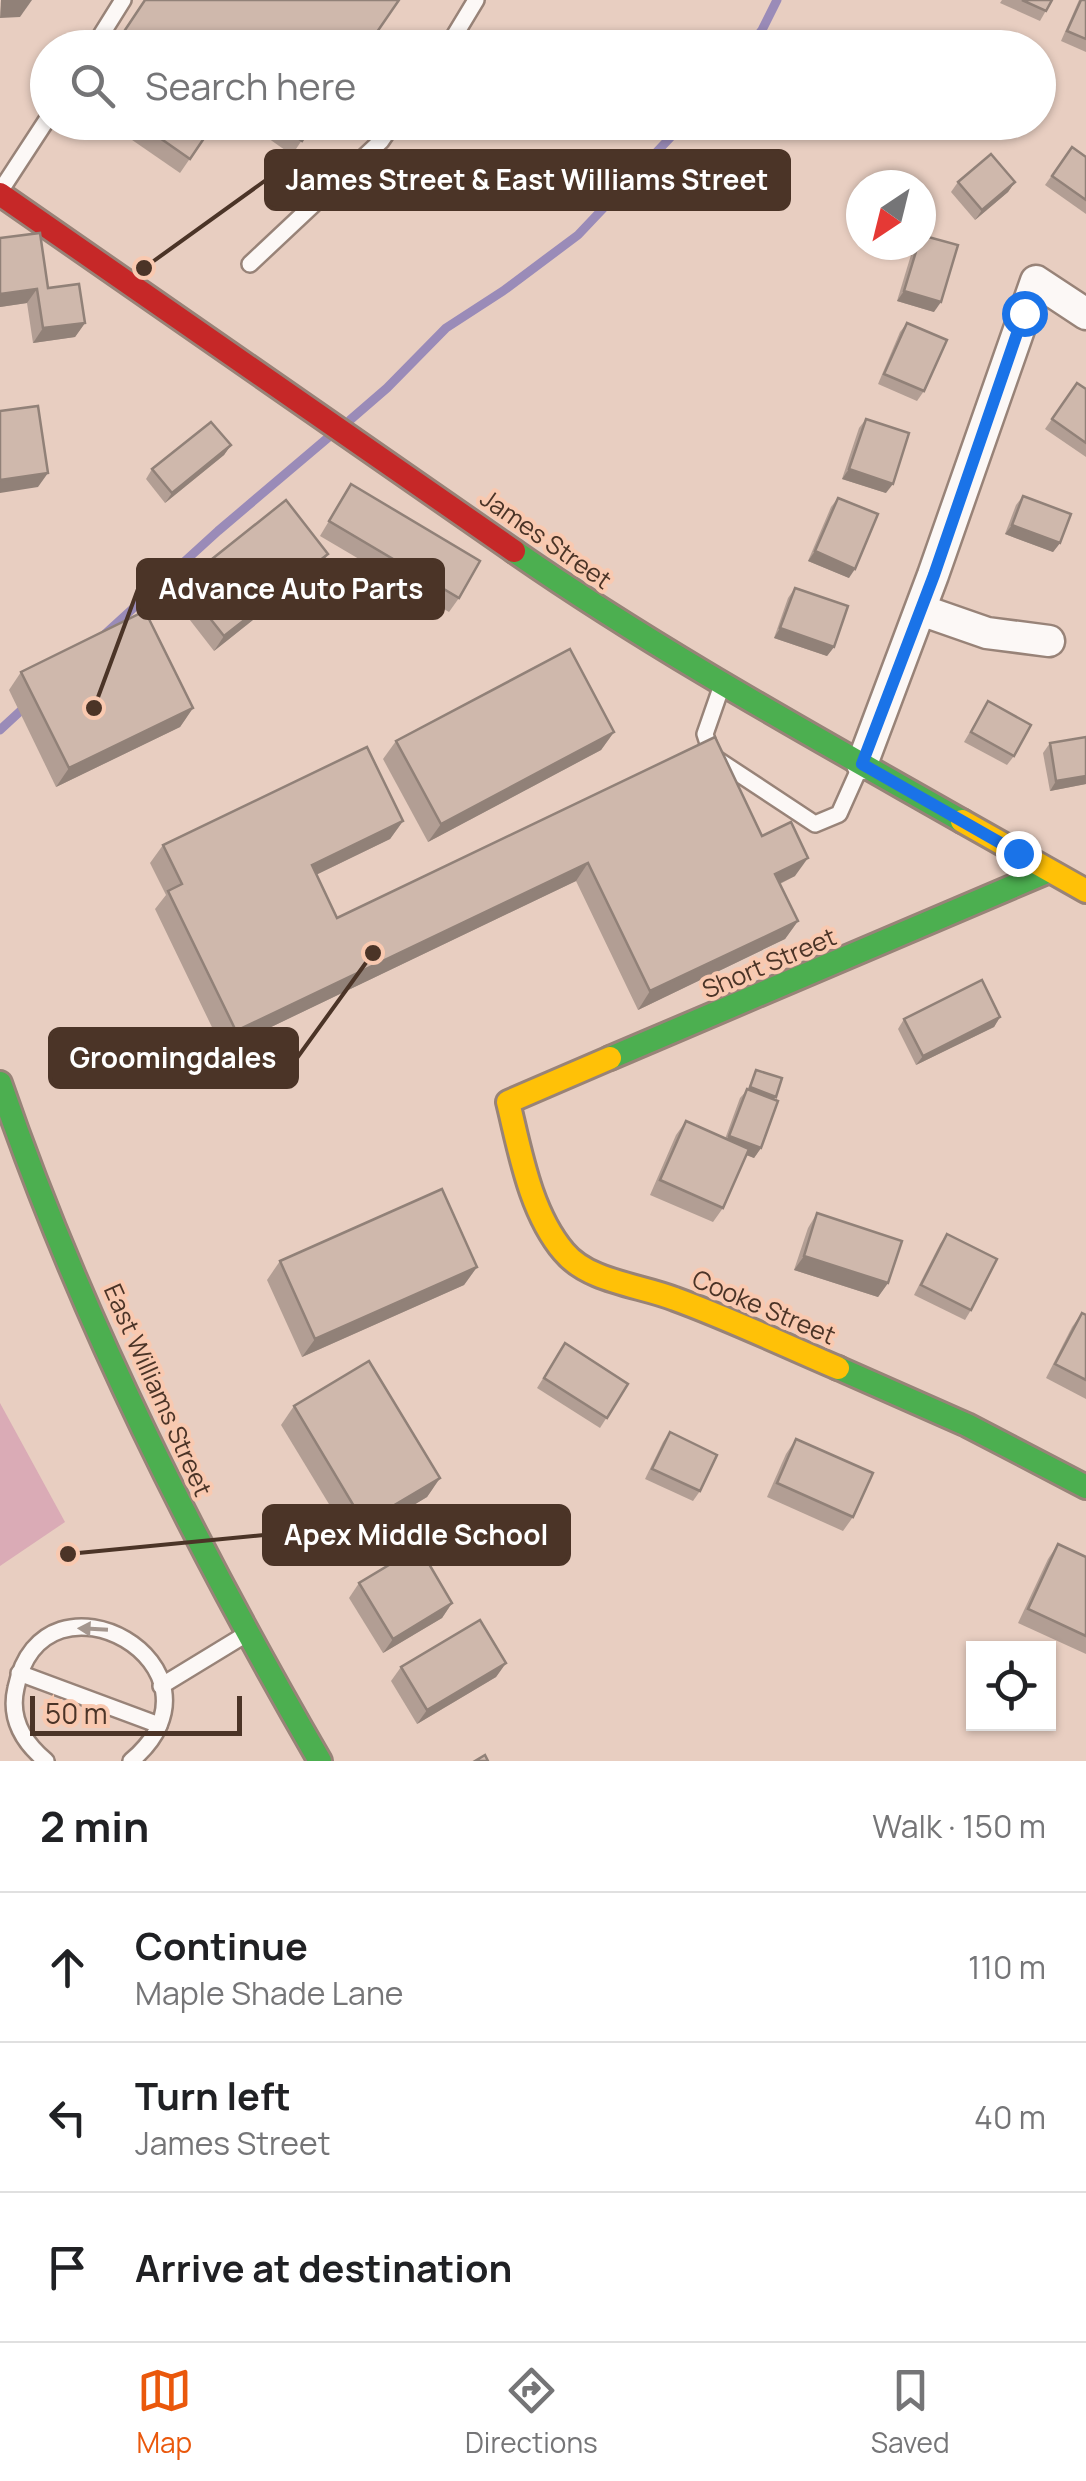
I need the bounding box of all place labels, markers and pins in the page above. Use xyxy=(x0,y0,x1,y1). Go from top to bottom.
callout: James Street & East Williams Street xyxy=(266,151,789,209)
callout: Advance Auto Parts xyxy=(138,560,443,618)
callout: Groomingdales xyxy=(50,1029,297,1087)
callout: Apex Middle School xyxy=(264,1506,569,1564)

